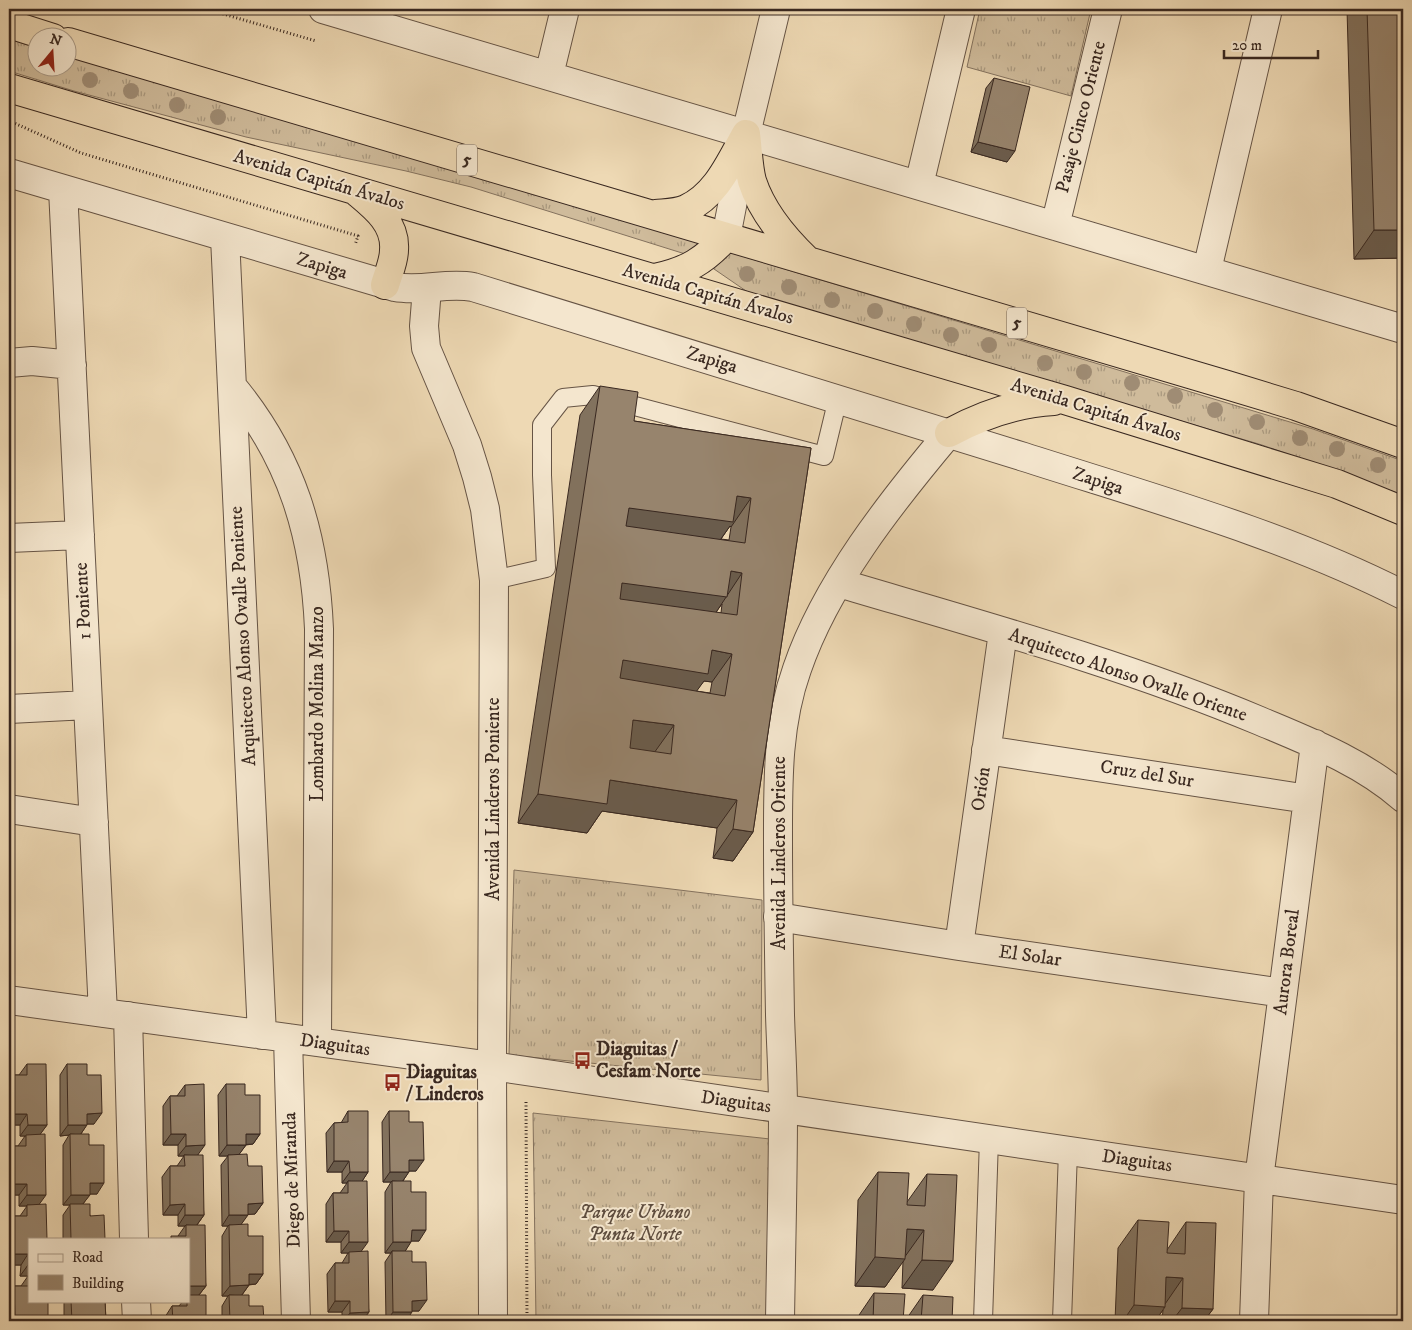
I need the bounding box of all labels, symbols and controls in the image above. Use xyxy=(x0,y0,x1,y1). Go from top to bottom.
north arrow xyxy=(28,28,78,78)
scale bar xyxy=(1224,28,1318,60)
text: N xyxy=(47,30,64,51)
text: 20 m xyxy=(1232,36,1262,55)
street label: Pasaje Cinco Oriente xyxy=(1051,38,1111,195)
street label: Avenida Capitán Ávalos xyxy=(231,143,408,215)
road number: 5 xyxy=(457,144,477,176)
street label: Zapiga xyxy=(294,247,350,285)
street label: Avenida Capitán Ávalos xyxy=(620,257,797,329)
road number: 5 xyxy=(1007,307,1027,338)
street label: Zapiga xyxy=(684,341,740,379)
street label: Avenida Capitán Ávalos xyxy=(1008,371,1185,447)
street label: Zapiga xyxy=(1070,462,1126,500)
street label: Arquitecto Alonso Ovalle Poniente xyxy=(225,505,262,767)
street label: 1 Poniente xyxy=(69,562,97,640)
street label: Lombardo Molina Manzo xyxy=(306,606,329,802)
street label: Arquitecto Alonso Ovalle Oriente xyxy=(1005,623,1250,728)
street label: Avenida Linderos Poniente xyxy=(482,697,505,901)
street label: Cruz del Sur xyxy=(1099,755,1195,793)
street label: Avenida Linderos Oriente xyxy=(768,756,791,950)
street label: Orión xyxy=(967,765,996,813)
street label: Aurora Boreal xyxy=(1269,907,1305,1016)
street label: El Solar xyxy=(997,940,1063,972)
street label: Diaguitas xyxy=(298,1029,372,1061)
place label: Diaguitas / Cesfam Norte xyxy=(596,1038,701,1083)
bus stop icon: Diaguitas / Cesfam Norte xyxy=(572,1050,592,1070)
place label: Diaguitas / Linderos xyxy=(405,1061,484,1106)
bus stop icon: Diaguitas / Linderos xyxy=(382,1073,402,1093)
street label: Diaguitas xyxy=(699,1086,773,1118)
street label: Diego de Miranda xyxy=(278,1112,306,1248)
street label: Diaguitas xyxy=(1100,1145,1174,1177)
park label: Parque Urbano Punta Norte xyxy=(579,1201,691,1246)
legend xyxy=(28,1238,190,1302)
text: Road xyxy=(72,1248,104,1267)
text: Building xyxy=(72,1274,124,1293)

